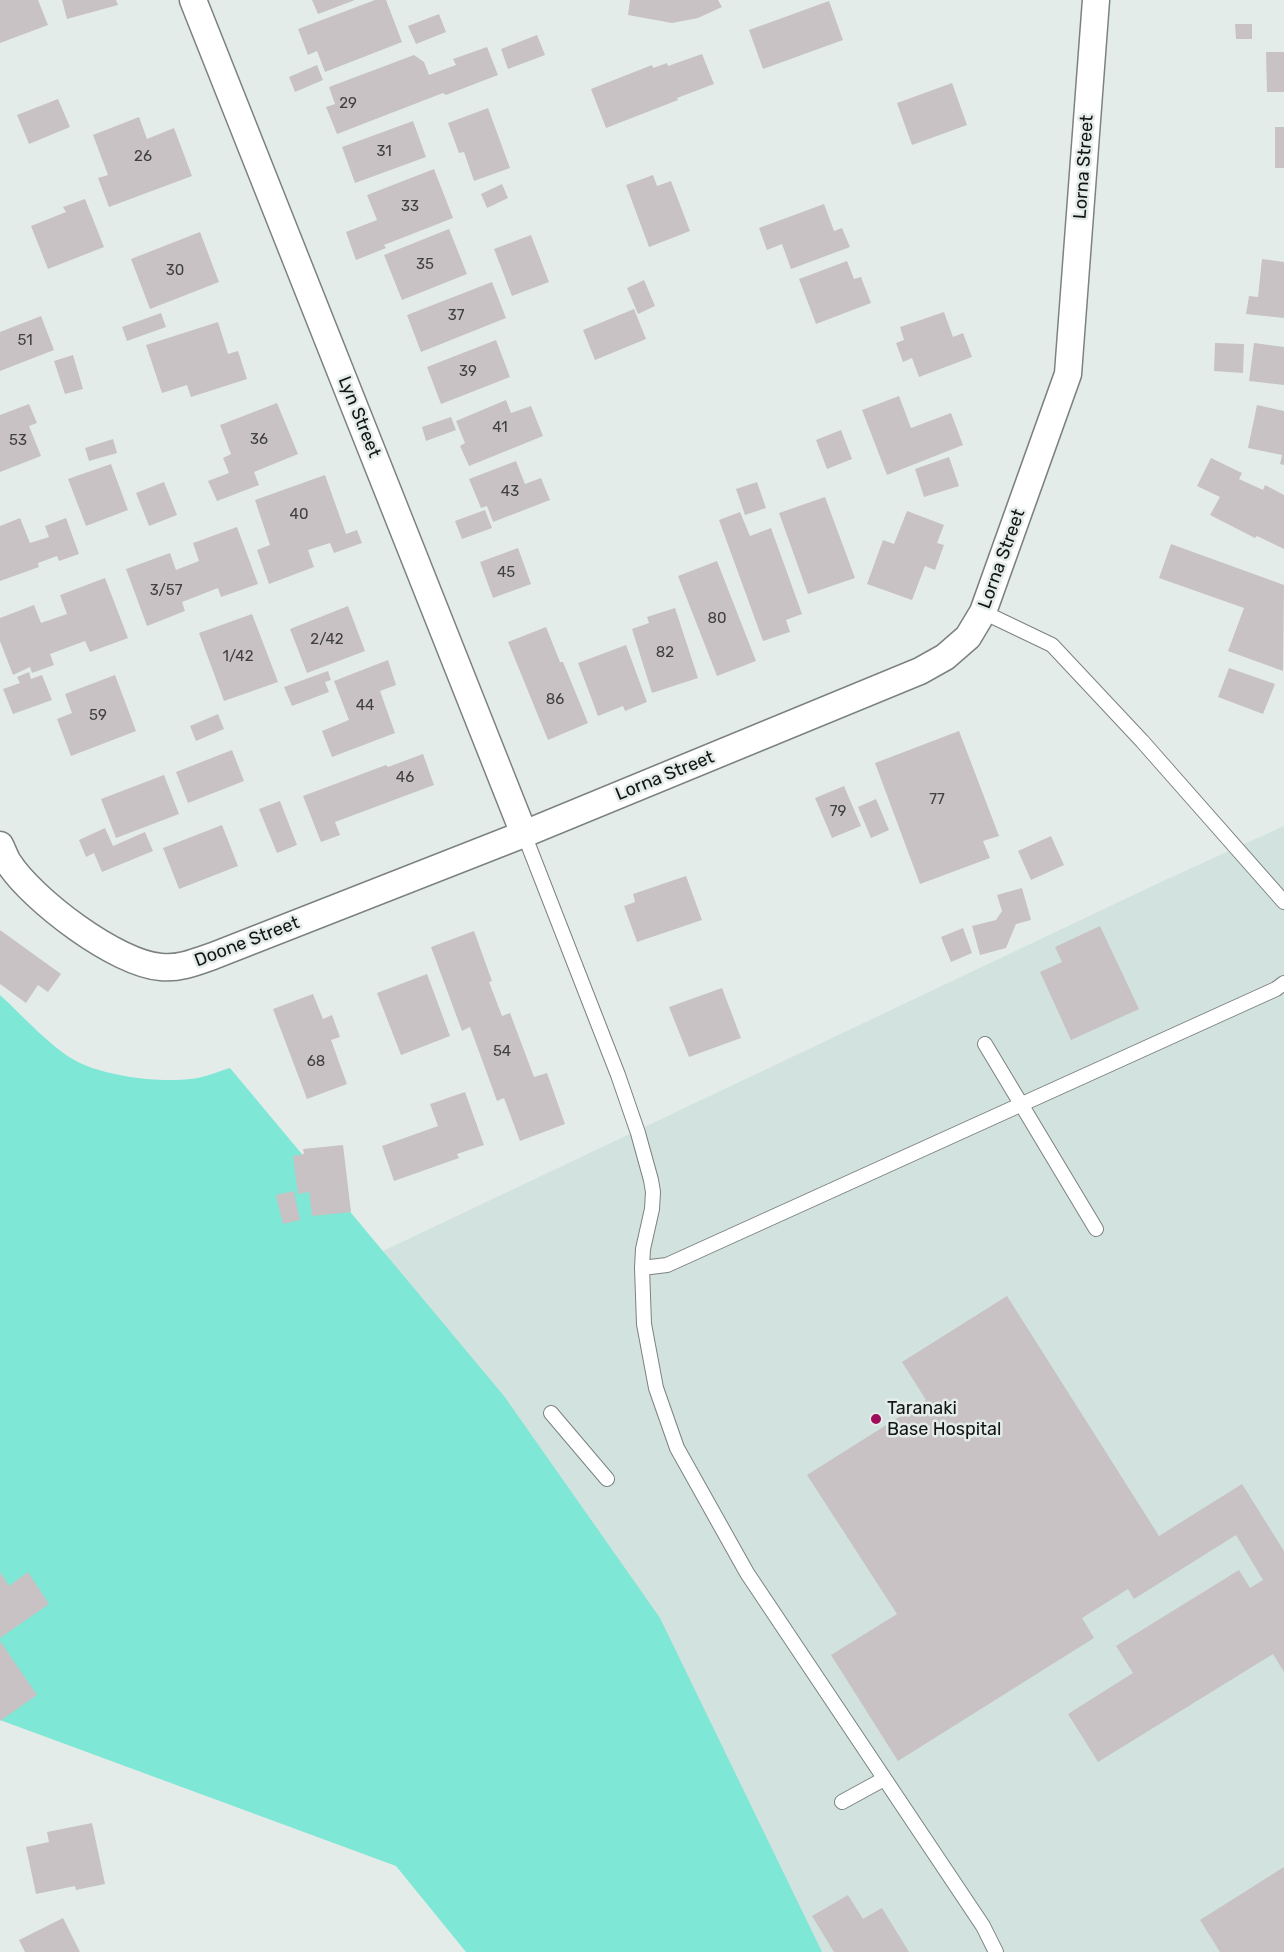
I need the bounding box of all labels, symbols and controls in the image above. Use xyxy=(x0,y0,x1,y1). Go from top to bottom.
house number: 29 xyxy=(339,95,357,113)
street label: Lorna Street xyxy=(1070,114,1098,220)
house number: 31 xyxy=(376,143,392,161)
house number: 26 xyxy=(134,148,152,166)
house number: 33 xyxy=(401,198,419,216)
house number: 35 xyxy=(416,256,434,274)
house number: 30 xyxy=(166,262,184,280)
house number: 37 xyxy=(448,307,464,325)
house number: 51 xyxy=(17,332,33,350)
house number: 39 xyxy=(459,363,477,381)
street label: Lyn Street xyxy=(333,373,385,461)
house number: 41 xyxy=(492,419,508,437)
house number: 36 xyxy=(250,431,268,449)
house number: 53 xyxy=(9,432,27,450)
house number: 43 xyxy=(501,483,519,501)
house number: 40 xyxy=(290,506,308,524)
street label: Lorna Street xyxy=(974,506,1030,612)
house number: 45 xyxy=(497,564,515,582)
house number: 3/57 xyxy=(150,582,182,600)
house number: 80 xyxy=(707,610,727,628)
house number: 2/42 xyxy=(310,631,344,649)
house number: 82 xyxy=(656,644,674,662)
house number: 1/42 xyxy=(223,648,253,666)
house number: 86 xyxy=(546,691,564,709)
house number: 44 xyxy=(356,697,374,715)
house number: 59 xyxy=(89,707,107,725)
street label: Lorna Street xyxy=(613,746,717,806)
house number: 46 xyxy=(396,769,414,787)
house number: 77 xyxy=(929,791,945,809)
house number: 79 xyxy=(830,803,846,821)
street label: Doone Street xyxy=(192,912,302,972)
house number: 54 xyxy=(493,1043,511,1061)
house number: 68 xyxy=(307,1053,325,1071)
place label: Taranaki Base Hospital xyxy=(887,1398,1001,1440)
marker: Taranaki Base Hospital xyxy=(869,1412,883,1426)

